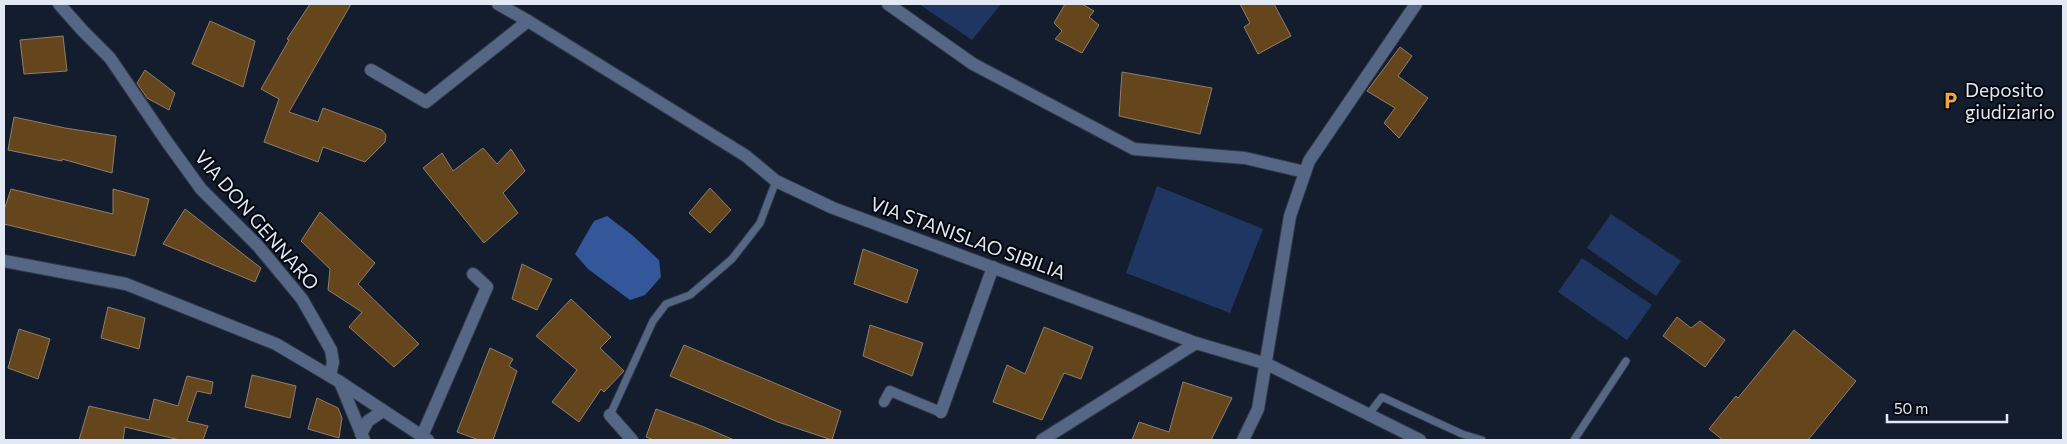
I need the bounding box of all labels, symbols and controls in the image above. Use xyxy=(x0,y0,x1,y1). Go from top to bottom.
place label: Deposito giudiziario xyxy=(1965,78,2055,123)
parking icon: Deposito giudiziario xyxy=(1941,91,1961,111)
street label: VIA DON GENNARO xyxy=(190,145,324,294)
street label: VIA STANISLAO SIBILIA xyxy=(867,191,1069,284)
scale bar xyxy=(1887,392,2007,424)
text: 50 m xyxy=(1894,399,1928,417)

